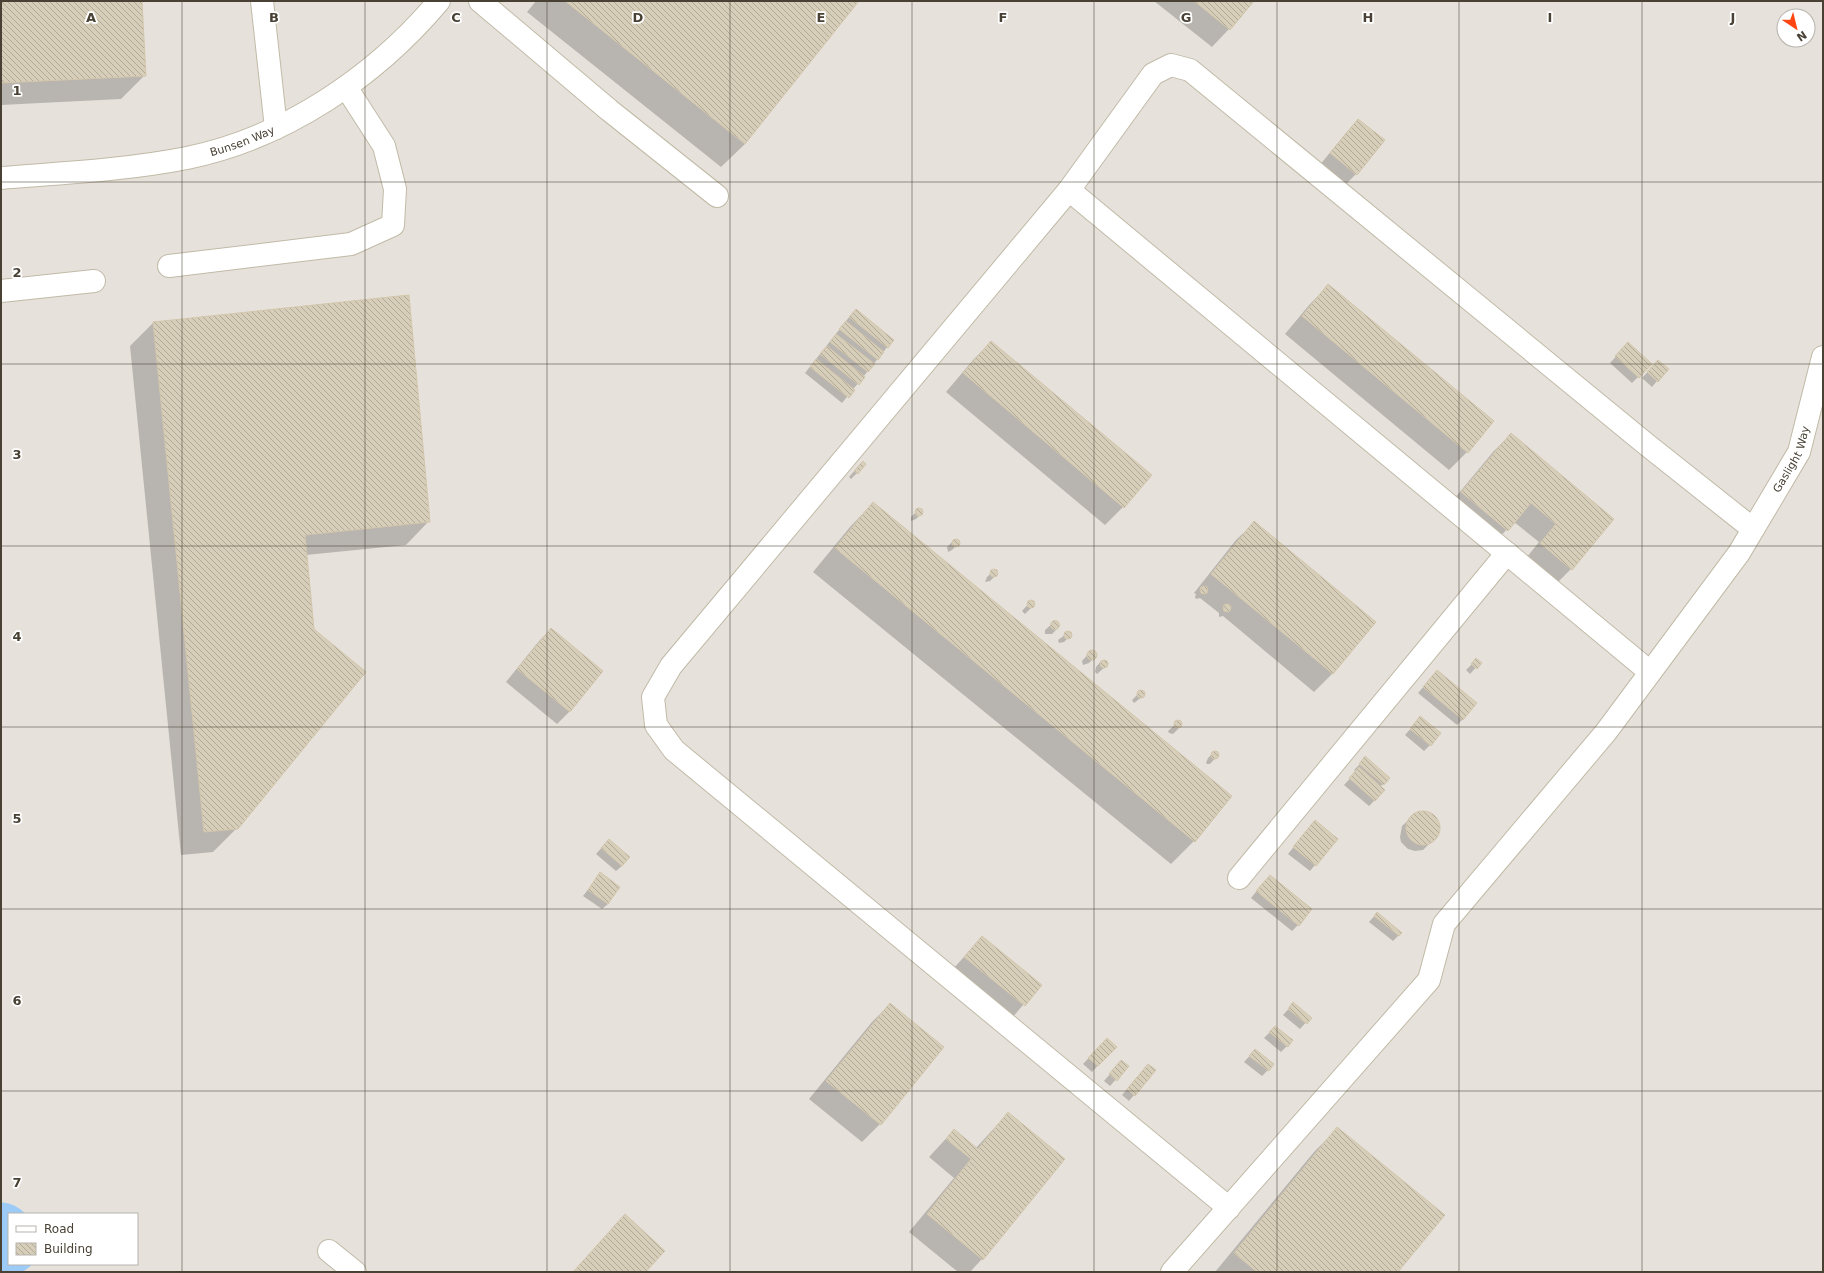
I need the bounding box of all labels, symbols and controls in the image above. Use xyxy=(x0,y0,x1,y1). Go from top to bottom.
north arrow xyxy=(1776,8,1816,48)
text: A xyxy=(86,10,96,25)
text: B xyxy=(269,10,279,25)
text: C xyxy=(451,10,461,25)
text: D xyxy=(633,10,644,25)
text: E xyxy=(817,10,825,25)
text: F xyxy=(999,10,1007,25)
text: G xyxy=(1181,10,1191,25)
text: H xyxy=(1363,10,1373,25)
text: I xyxy=(1548,10,1552,25)
text: J xyxy=(1730,10,1735,25)
text: N xyxy=(1794,28,1809,44)
text: 1 xyxy=(12,83,22,98)
street label: Bunsen Way xyxy=(208,123,277,159)
text: 2 xyxy=(12,265,22,280)
street label: Gaslight Way xyxy=(1770,424,1812,495)
text: 3 xyxy=(12,447,22,462)
text: 4 xyxy=(12,629,22,644)
text: 5 xyxy=(12,811,22,826)
text: 6 xyxy=(12,993,22,1008)
text: 7 xyxy=(12,1175,22,1190)
legend xyxy=(8,1213,138,1265)
text: Road xyxy=(44,1222,74,1236)
text: Building xyxy=(44,1242,93,1256)

